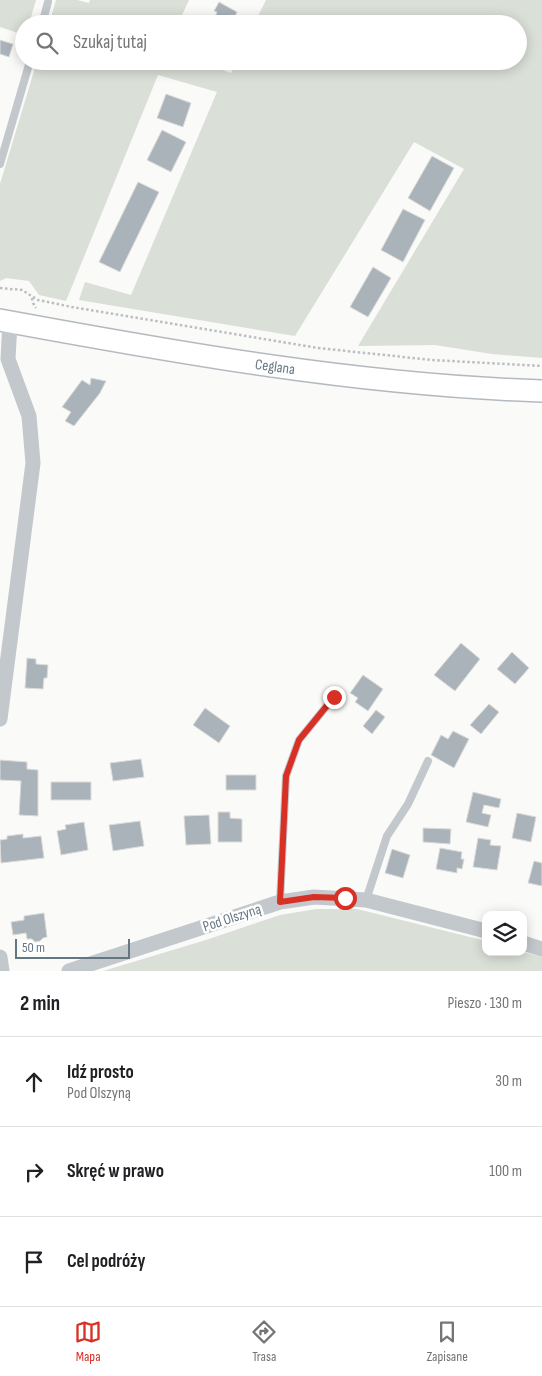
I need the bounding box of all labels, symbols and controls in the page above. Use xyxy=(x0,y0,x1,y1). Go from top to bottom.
search box xyxy=(15,15,527,70)
icon: search xyxy=(33,29,61,57)
text: Szukaj tutaj xyxy=(73,31,147,54)
street label: Ceglana xyxy=(254,355,296,379)
route end xyxy=(323,686,346,709)
route start xyxy=(334,887,357,910)
street label: Pod Olszyną xyxy=(201,900,264,936)
map controls xyxy=(482,911,527,956)
button: layers xyxy=(482,911,527,956)
scale bar xyxy=(15,936,130,959)
text: 50 m xyxy=(22,939,45,956)
text: 2 min xyxy=(20,991,60,1016)
text: Pieszo · 130 m xyxy=(448,994,522,1013)
text: Idź prosto xyxy=(67,1061,134,1084)
icon: ahead xyxy=(20,1068,48,1096)
text: 30 m xyxy=(495,1072,522,1091)
text: Pod Olszyną xyxy=(67,1084,131,1103)
icon: right xyxy=(20,1158,48,1186)
text: Skręć w prawo xyxy=(67,1160,164,1183)
text: 100 m xyxy=(489,1162,522,1181)
icon: arrive xyxy=(20,1248,48,1276)
text: Cel podróży xyxy=(67,1250,145,1273)
tab: Mapa xyxy=(74,1318,102,1365)
tab: Trasa xyxy=(250,1318,278,1365)
tab: Zapisane xyxy=(426,1318,468,1365)

